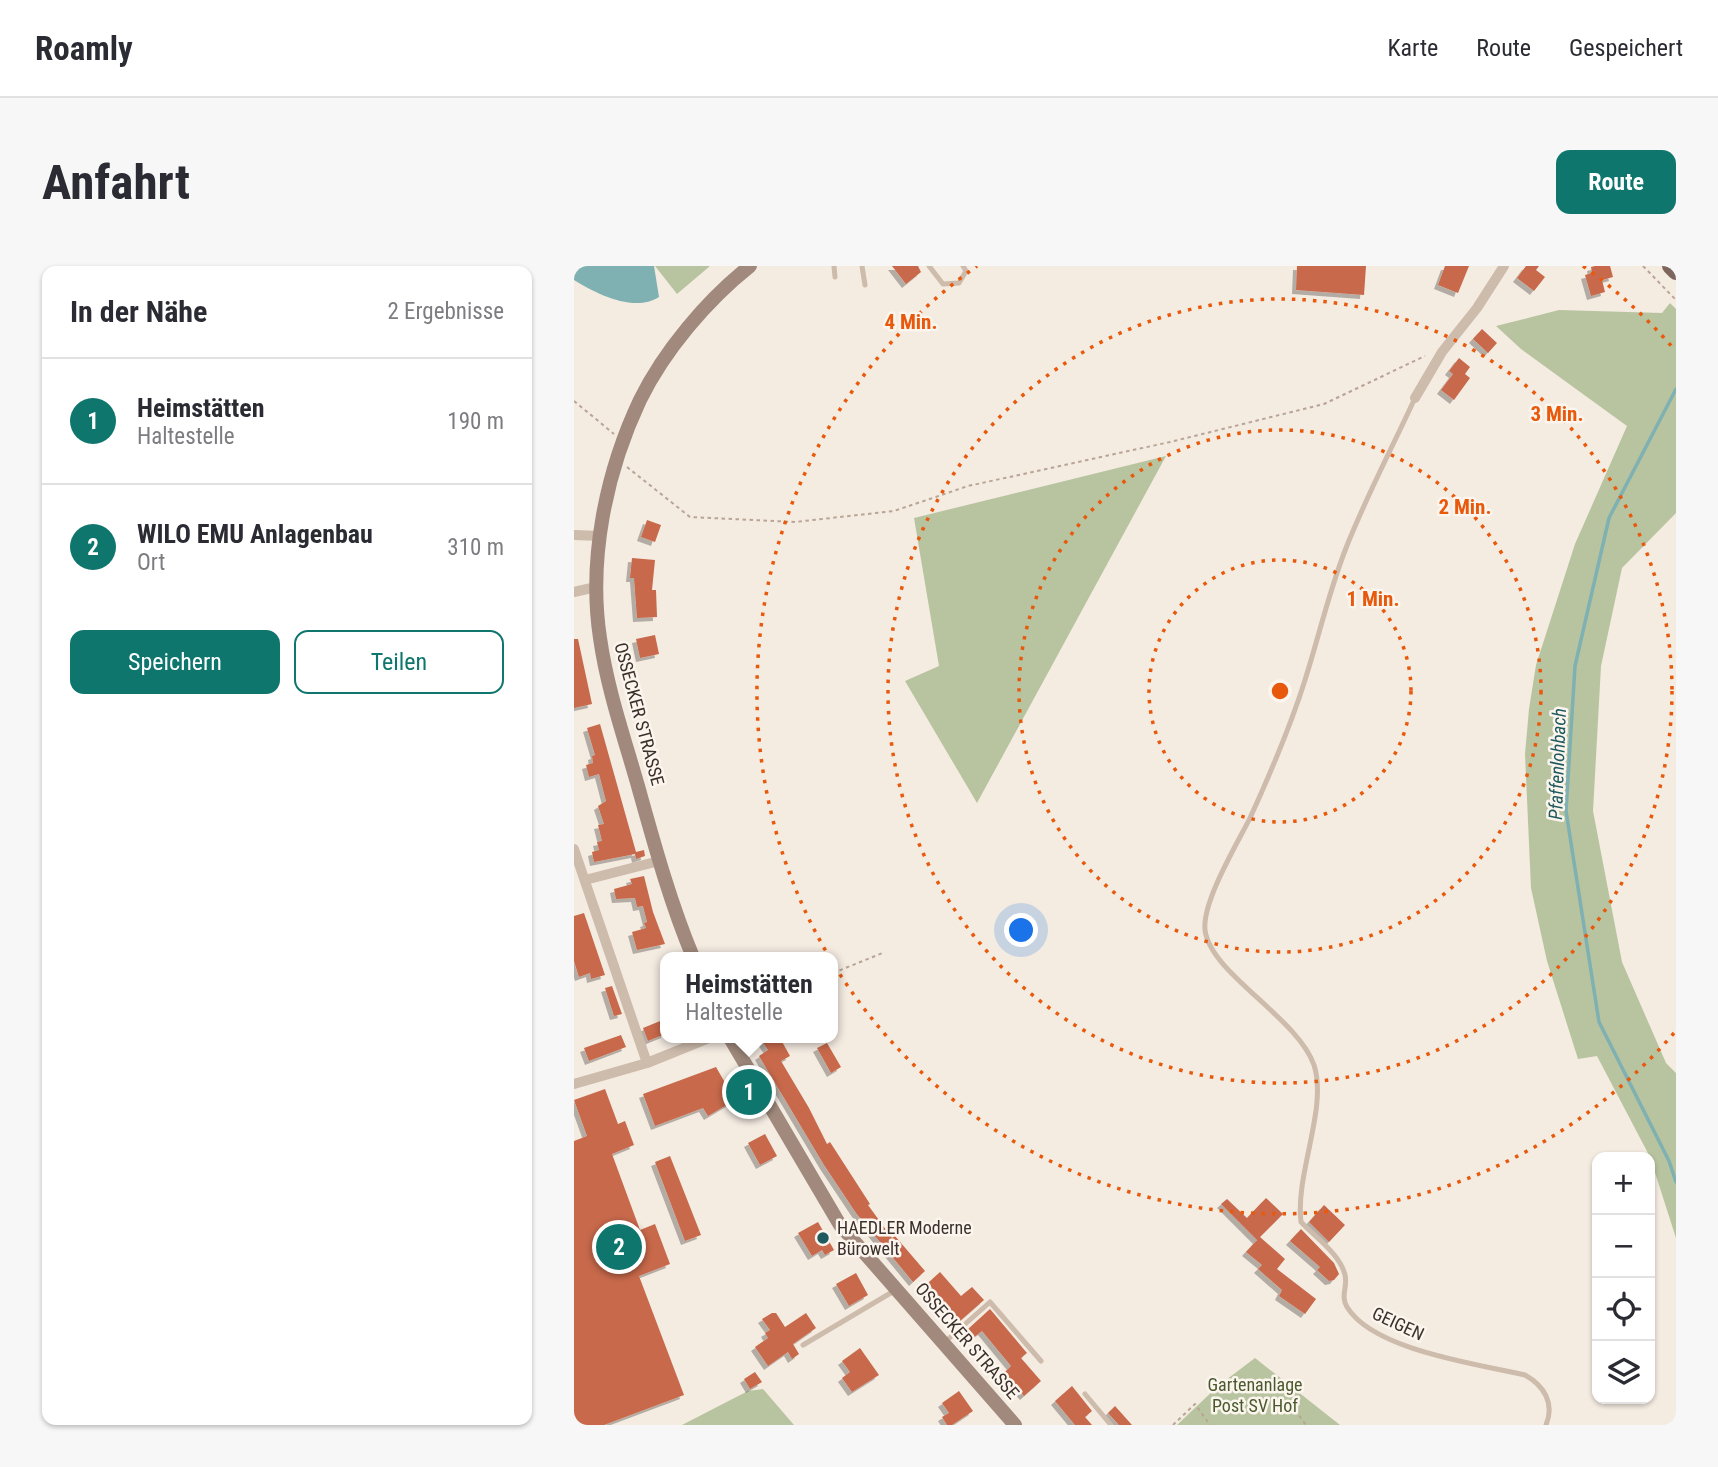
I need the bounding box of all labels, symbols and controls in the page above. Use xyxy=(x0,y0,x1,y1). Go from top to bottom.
text: Roamly xyxy=(35,29,133,68)
text: Karte xyxy=(1388,34,1438,62)
text: Route xyxy=(1476,34,1531,62)
text: Gespeichert xyxy=(1569,34,1683,62)
button: Route xyxy=(1556,150,1676,214)
text: Anfahrt xyxy=(42,154,190,211)
text: In der Nähe xyxy=(70,294,207,329)
text: 2 Ergebnisse xyxy=(387,298,504,325)
text: 4 Min. xyxy=(884,310,938,334)
text: Heimstätten xyxy=(137,393,264,423)
text: 3 Min. xyxy=(1530,402,1584,426)
text: 1 xyxy=(87,408,99,435)
text: 190 m xyxy=(447,408,504,435)
text: Haltestelle xyxy=(137,423,235,450)
text: 2 Min. xyxy=(1438,495,1492,519)
text: WILO EMU Anlagenbau xyxy=(137,519,373,549)
text: 2 xyxy=(87,534,99,561)
text: 310 m xyxy=(447,534,504,561)
text: Ort xyxy=(137,549,165,576)
text: 1 Min. xyxy=(1346,587,1400,611)
button: Speichern xyxy=(70,630,280,694)
button: Teilen xyxy=(294,630,504,694)
street label: OSSECKER STRASSE xyxy=(610,640,669,788)
centre of rings xyxy=(1268,679,1292,703)
water label: Pfaffenlohbach xyxy=(1544,708,1571,820)
your location xyxy=(1004,913,1038,947)
popup xyxy=(660,952,838,1043)
text: Heimstätten xyxy=(685,969,813,999)
text: Haltestelle xyxy=(685,999,783,1026)
pin: 1 xyxy=(726,1066,772,1118)
map controls xyxy=(1592,1152,1655,1404)
button: + xyxy=(1592,1152,1655,1215)
button: − xyxy=(1592,1215,1655,1278)
place label: HAEDLER Moderne Bürowelt xyxy=(837,1217,972,1259)
pin: 2 xyxy=(596,1221,642,1273)
marker: HAEDLER Moderne Bürowelt xyxy=(815,1230,831,1246)
street label: OSSECKER STRASSE xyxy=(911,1278,1024,1403)
button: locate xyxy=(1592,1278,1655,1341)
street label: GEIGEN xyxy=(1369,1302,1427,1345)
button: layers xyxy=(1592,1341,1655,1404)
park label: Gartenanlage Post SV Hof xyxy=(1207,1374,1303,1416)

